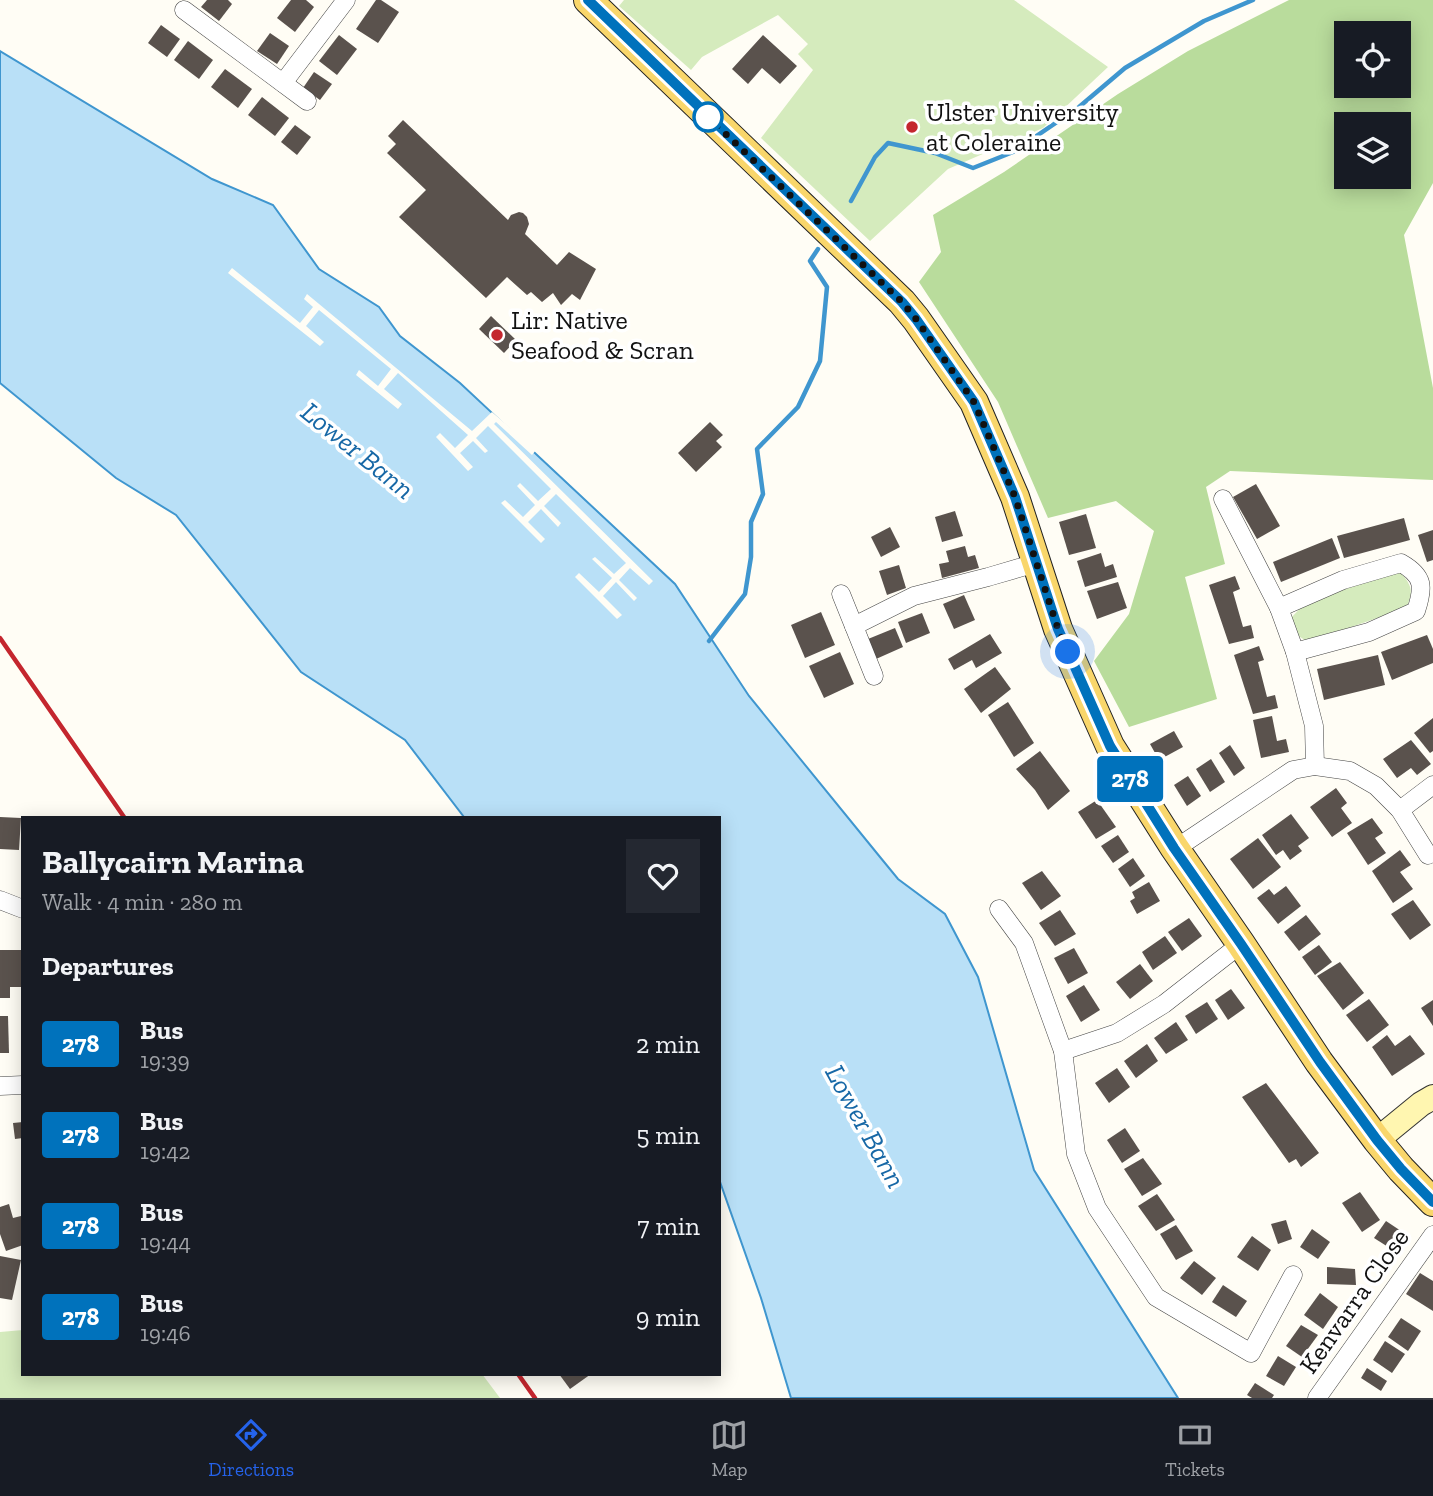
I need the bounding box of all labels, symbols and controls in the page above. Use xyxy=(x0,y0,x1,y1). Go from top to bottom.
map controls xyxy=(1334,21,1411,189)
button: locate xyxy=(1334,21,1411,98)
place label: Ulster University at Coleraine xyxy=(926,96,1119,158)
unlabelled marker xyxy=(693,102,723,132)
button: layers xyxy=(1334,112,1411,189)
marker: Ulster University at Coleraine xyxy=(904,119,920,135)
place label: Lir: Native Seafood & Scran xyxy=(511,304,694,366)
marker: Lir: Native Seafood & Scran xyxy=(489,327,505,343)
water label: Lower Bann xyxy=(295,395,421,506)
your location xyxy=(1050,634,1085,669)
line badge: 278 xyxy=(1090,756,1170,802)
text: 278 xyxy=(1111,764,1149,793)
button: heart xyxy=(626,839,700,913)
text: Ballycairn Marina xyxy=(42,842,304,881)
text: Walk · 4 min · 280 m xyxy=(42,888,242,916)
text: Departures xyxy=(42,950,174,982)
text: Bus xyxy=(140,1014,183,1046)
text: 2 min xyxy=(636,1028,700,1060)
text: 278 xyxy=(62,1029,99,1058)
text: 19:39 xyxy=(140,1046,190,1074)
water label: Lower Bann xyxy=(818,1059,913,1194)
text: Bus xyxy=(140,1105,183,1137)
text: 5 min xyxy=(636,1119,700,1151)
text: 278 xyxy=(62,1120,99,1149)
text: 19:42 xyxy=(140,1137,190,1165)
text: Bus xyxy=(140,1196,183,1228)
text: 7 min xyxy=(637,1210,700,1242)
text: 278 xyxy=(62,1211,99,1240)
street label: Kenvarra Close xyxy=(1292,1222,1416,1380)
text: 19:44 xyxy=(140,1228,191,1256)
text: Bus xyxy=(140,1287,183,1319)
text: 9 min xyxy=(636,1301,700,1333)
text: 278 xyxy=(62,1302,99,1331)
text: 19:46 xyxy=(140,1319,191,1347)
tab: Directions xyxy=(208,1416,294,1481)
tab: Map xyxy=(710,1416,748,1481)
tab: Tickets xyxy=(1165,1416,1225,1481)

